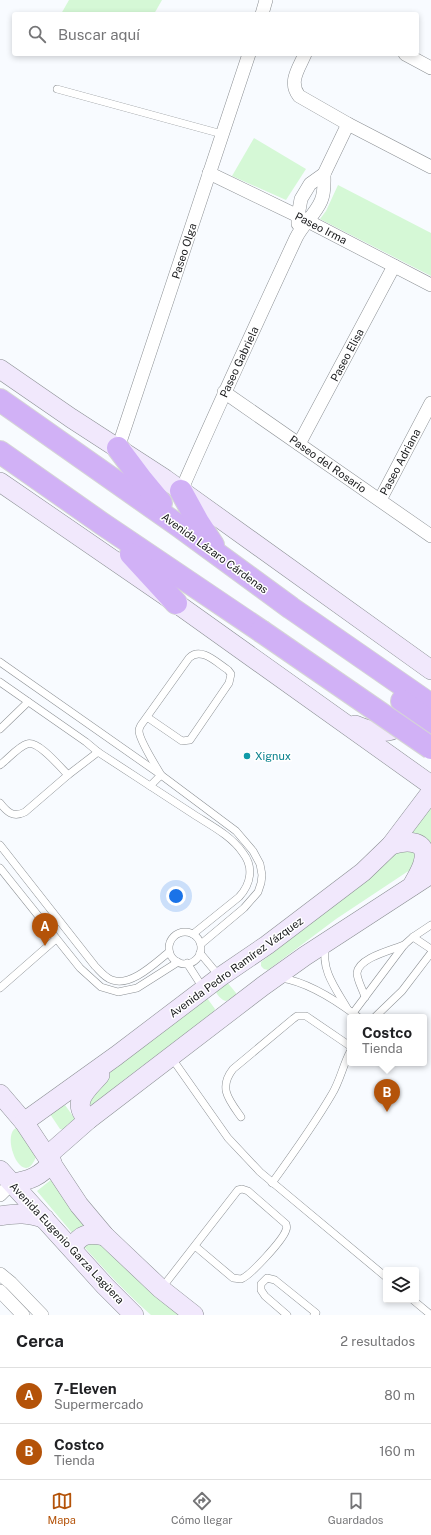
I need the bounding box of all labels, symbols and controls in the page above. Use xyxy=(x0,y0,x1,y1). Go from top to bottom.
search box xyxy=(12,12,419,56)
icon: search xyxy=(26,23,48,45)
text: Buscar aquí xyxy=(58,26,140,43)
street label: Paseo Irma xyxy=(293,210,349,246)
street label: Paseo Olga xyxy=(169,222,199,280)
street label: Paseo Gabriela xyxy=(217,325,261,399)
street label: Paseo Elisa xyxy=(328,327,366,383)
street label: Paseo Adriana xyxy=(377,427,423,497)
street label: Paseo del Rosario xyxy=(287,433,369,495)
street label: Avenida Lázaro Cárdenas xyxy=(160,510,271,596)
place label: Xignux xyxy=(255,750,291,762)
marker: Xignux xyxy=(242,751,252,761)
your location xyxy=(166,886,186,906)
pin: A xyxy=(32,913,58,946)
street label: Avenida Pedro Ramírez Vázquez xyxy=(167,914,305,1020)
popup xyxy=(347,1014,427,1066)
text: Costco xyxy=(362,1024,412,1041)
text: Tienda xyxy=(362,1041,403,1056)
pin: B xyxy=(374,1079,400,1112)
street label: Avenida Eugenio Garza Lagüera xyxy=(8,1180,126,1306)
map controls xyxy=(383,1267,419,1303)
button: layers xyxy=(383,1267,419,1303)
text: Cerca xyxy=(16,1331,64,1351)
text: 2 resultados xyxy=(340,1334,415,1349)
text: 7-Eleven xyxy=(54,1380,117,1397)
text: A xyxy=(24,1388,34,1403)
text: 80 m xyxy=(384,1388,415,1403)
text: Supermercado xyxy=(54,1397,143,1412)
text: Costco xyxy=(54,1436,104,1453)
text: B xyxy=(25,1444,33,1459)
text: 160 m xyxy=(379,1444,415,1459)
text: Tienda xyxy=(54,1453,95,1468)
tab: Mapa xyxy=(48,1490,76,1526)
tab: Cómo llegar xyxy=(171,1490,233,1526)
tab: Guardados xyxy=(328,1490,383,1526)

